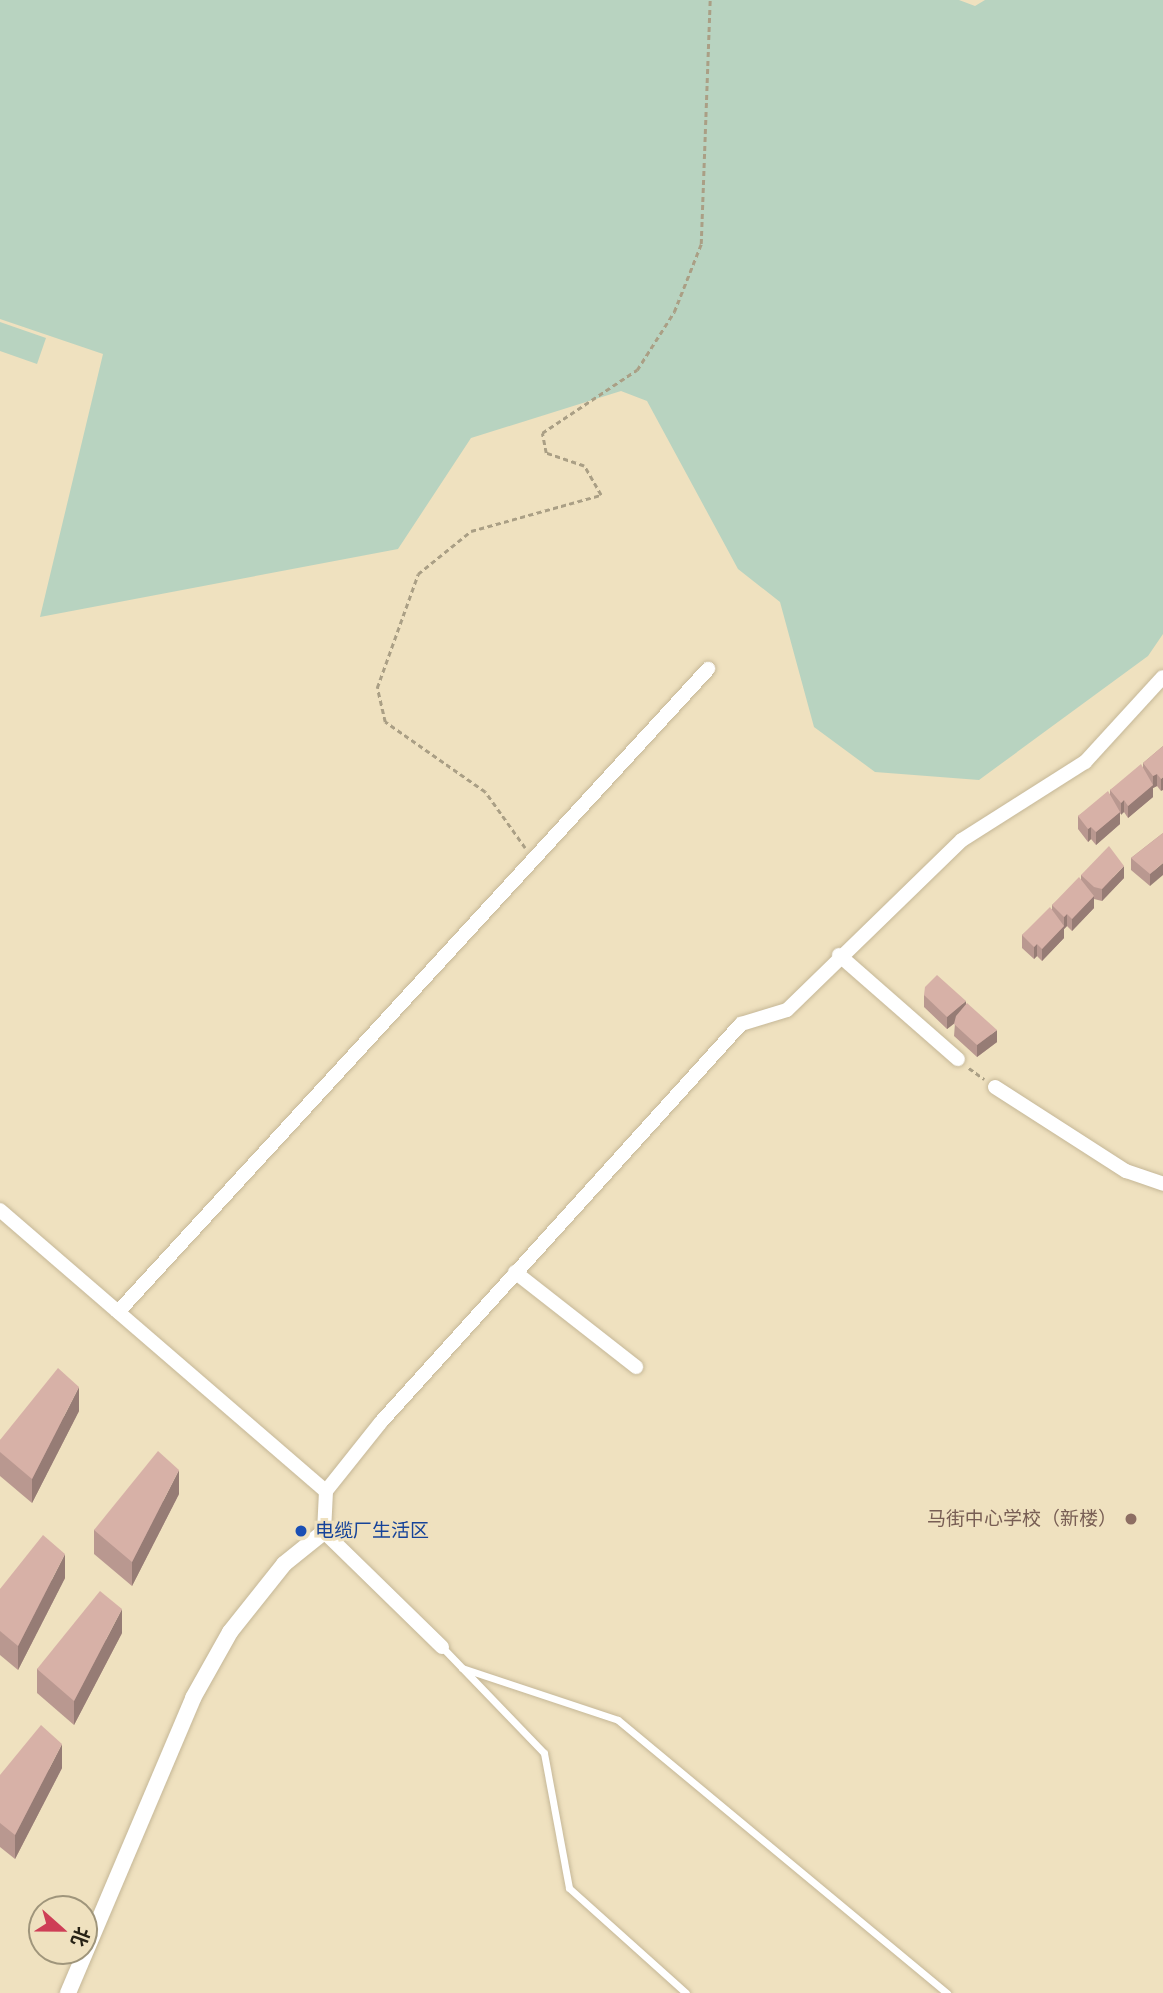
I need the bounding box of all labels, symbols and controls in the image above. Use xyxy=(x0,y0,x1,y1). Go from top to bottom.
place label: 马街中心学校（新楼） xyxy=(927,1508,1117,1530)
marker: 马街中心学校（新楼） xyxy=(1123,1511,1139,1527)
place label: 电缆厂生活区 xyxy=(315,1520,429,1542)
marker: 电缆厂生活区 xyxy=(293,1523,309,1539)
north arrow xyxy=(28,1895,98,1965)
text: 北 xyxy=(67,1924,94,1950)

